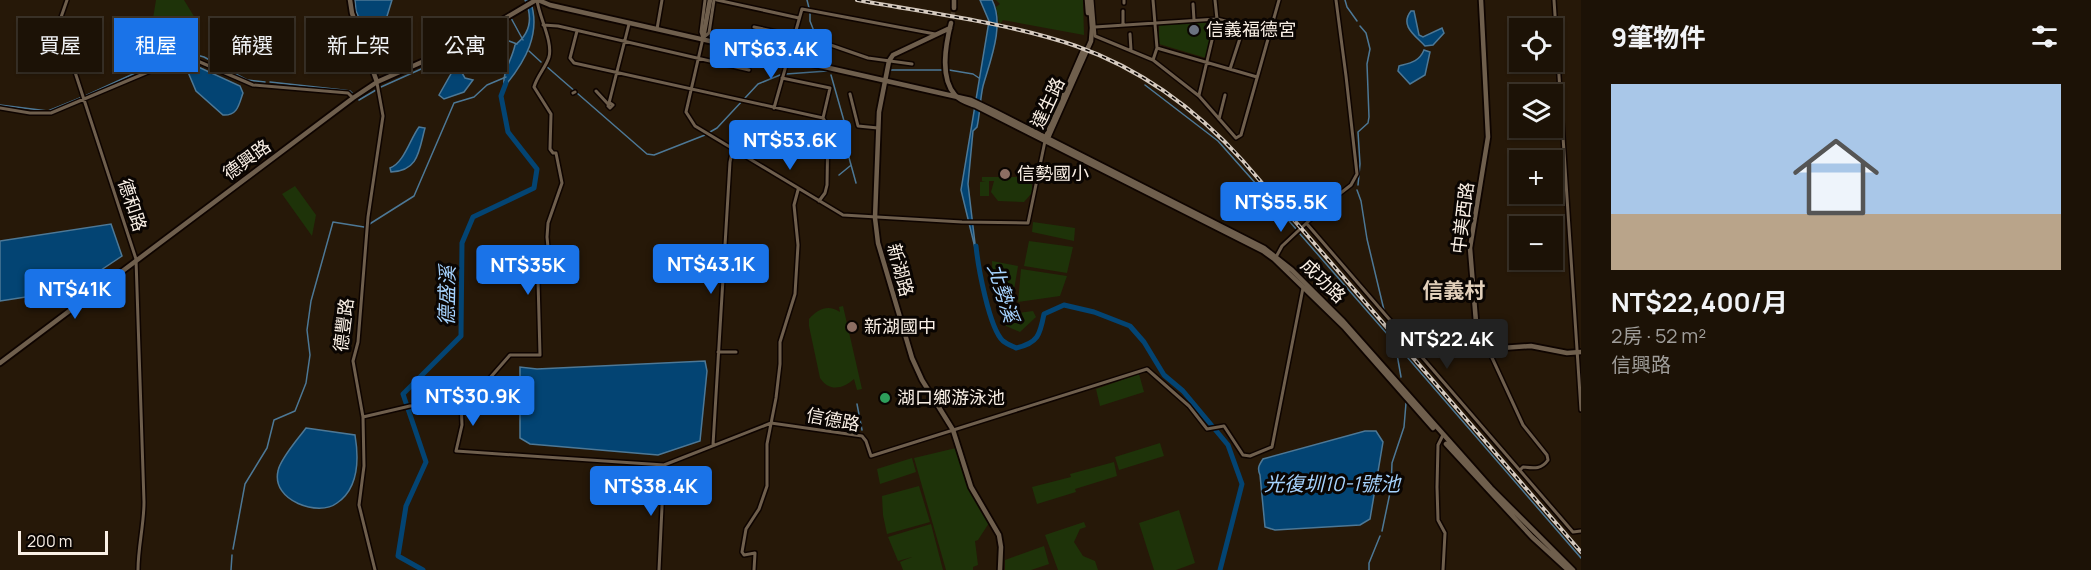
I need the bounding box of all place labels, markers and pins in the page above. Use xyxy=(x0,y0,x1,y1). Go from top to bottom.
place label: 信義福德宮 xyxy=(1206,17,1296,41)
marker: 信義福德宮 xyxy=(1187,23,1201,37)
pin: NT$63.4K xyxy=(709,29,833,80)
pin: NT$53.6K xyxy=(728,120,852,171)
place label: 信勢國小 xyxy=(1017,161,1089,185)
marker: 信勢國小 xyxy=(998,167,1012,181)
pin: NT$55.5K xyxy=(1219,182,1343,233)
pin: NT$43.1K xyxy=(649,244,773,295)
pin: NT$35K xyxy=(479,245,577,296)
pin: NT$41K xyxy=(26,269,124,320)
place label: 新湖國中 xyxy=(864,314,936,338)
pin: NT$22.4K xyxy=(1385,319,1509,370)
marker: 新湖國中 xyxy=(845,320,859,334)
pin: NT$30.9K xyxy=(411,376,535,427)
place label: 湖口鄉游泳池 xyxy=(897,385,1005,409)
marker: 湖口鄉游泳池 xyxy=(878,391,892,405)
pin: NT$38.4K xyxy=(589,466,713,517)

